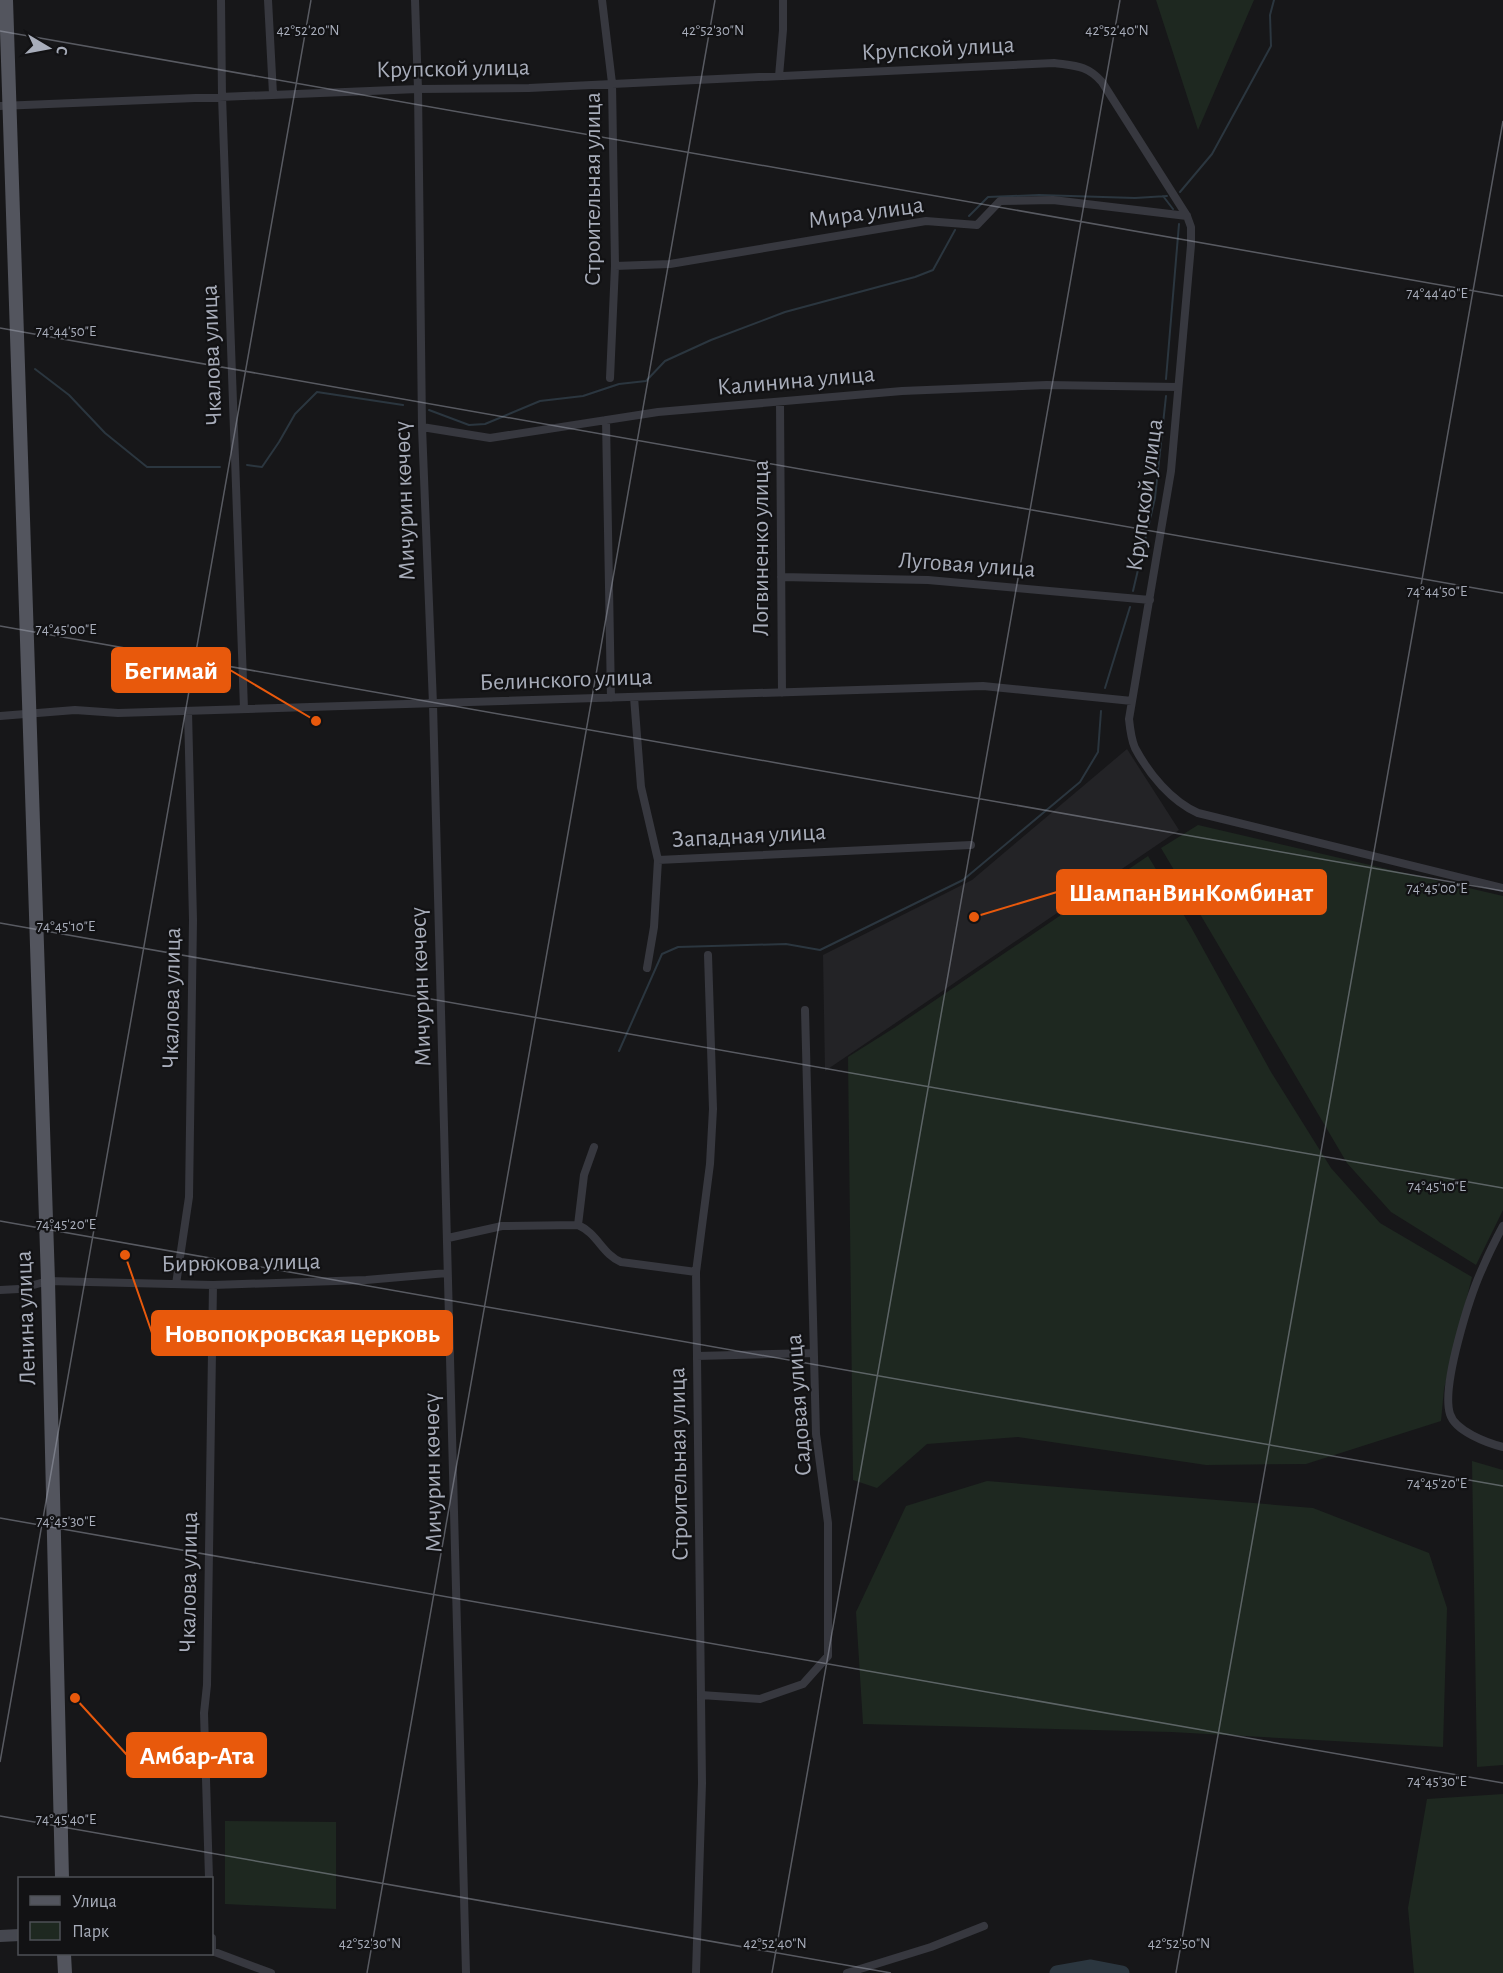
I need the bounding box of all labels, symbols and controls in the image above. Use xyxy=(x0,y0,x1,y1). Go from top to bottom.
north arrow xyxy=(18,18,78,78)
text: 42°52'20"N xyxy=(276,23,340,38)
text: 42°52'30"N xyxy=(682,23,744,38)
text: 42°52'40"N xyxy=(1085,23,1149,38)
street label: Крупской улица xyxy=(861,33,1015,65)
text: С xyxy=(53,45,70,56)
street label: Крупской улица xyxy=(376,56,530,82)
street label: Строительная улица xyxy=(581,92,605,286)
street label: Мира улица xyxy=(807,193,925,233)
street label: Чкалова улица xyxy=(198,284,226,426)
text: 74°44'40"E xyxy=(1406,286,1468,301)
text: 74°44'50"E xyxy=(36,324,96,339)
street label: Калинина улица xyxy=(716,362,876,400)
street label: Крупской улица xyxy=(1122,417,1168,573)
street label: Мичурин көчөсү xyxy=(390,421,420,581)
street label: Логвиненко улица xyxy=(749,460,773,636)
street label: Луговая улица xyxy=(898,548,1036,582)
text: 74°44'50"E xyxy=(1407,584,1467,599)
text: 74°45'00"E xyxy=(35,622,97,637)
callout: Бегимай xyxy=(112,648,230,692)
text: Бегимай xyxy=(124,658,218,684)
street label: Белинского улица xyxy=(479,665,653,695)
street label: Западная улица xyxy=(671,820,827,852)
callout: ШампанВинКомбинат xyxy=(1057,870,1326,914)
text: ШампанВинКомбинат xyxy=(1069,880,1314,906)
text: 74°45'00"E xyxy=(1406,881,1468,896)
street label: Мичурин көчөсү xyxy=(406,907,436,1067)
text: 74°45'10"E xyxy=(37,919,95,934)
street label: Чкалова улица xyxy=(159,927,185,1069)
text: 74°45'10"E xyxy=(1408,1179,1466,1194)
text: 74°45'20"E xyxy=(36,1217,96,1232)
street label: Ленина улица xyxy=(12,1250,40,1386)
street label: Бирюкова улица xyxy=(161,1250,321,1276)
callout: Новопокровская церковь xyxy=(152,1311,452,1355)
text: Новопокровская церковь xyxy=(164,1321,440,1347)
street label: Садовая улица xyxy=(782,1333,816,1477)
street label: Строительная улица xyxy=(665,1367,693,1561)
street label: Мичурин көчөсү xyxy=(420,1393,446,1553)
text: 74°45'20"E xyxy=(1407,1476,1467,1491)
street label: Чкалова улица xyxy=(176,1511,202,1653)
text: 74°45'30"E xyxy=(36,1514,96,1529)
callout: Амбар-Ата xyxy=(127,1733,266,1777)
text: Амбар-Ата xyxy=(139,1743,255,1769)
text: 74°45'30"E xyxy=(1407,1774,1467,1789)
text: 74°45'40"E xyxy=(36,1812,96,1827)
legend xyxy=(18,1877,213,1955)
text: Улица xyxy=(72,1893,117,1911)
text: Парк xyxy=(72,1923,110,1941)
text: 42°52'30"N xyxy=(339,1936,401,1951)
text: 42°52'40"N xyxy=(743,1936,807,1951)
text: 42°52'50"N xyxy=(1148,1936,1210,1951)

